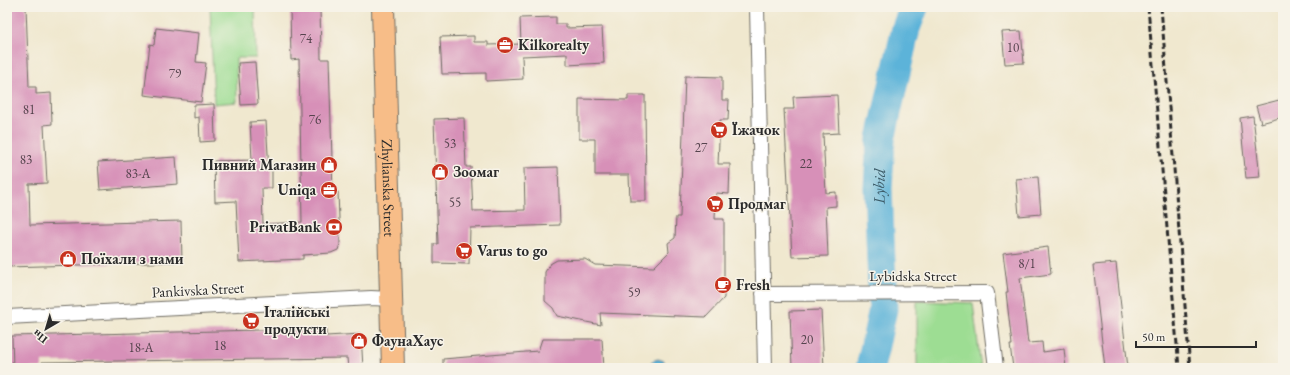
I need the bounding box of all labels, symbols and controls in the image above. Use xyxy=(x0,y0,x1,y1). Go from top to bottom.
house number: 74 xyxy=(300,30,313,47)
office icon: Kilkorealty xyxy=(495,35,515,55)
place label: Kilkorealty xyxy=(518,35,590,54)
house number: 10 xyxy=(1007,39,1019,56)
house number: 79 xyxy=(169,65,182,82)
house number: 81 xyxy=(23,101,35,118)
house number: 76 xyxy=(309,111,321,128)
supermarket icon: Їжачок xyxy=(709,120,729,140)
place label: Їжачок xyxy=(732,120,780,139)
house number: 53 xyxy=(444,135,456,152)
street label: Zhylianska Street xyxy=(378,139,399,237)
house number: 27 xyxy=(695,139,708,156)
house number: 83 xyxy=(20,151,32,168)
place label: Пивний Магазин xyxy=(202,155,316,174)
shop icon: Пивний Магазин xyxy=(319,155,339,175)
house number: 22 xyxy=(800,155,813,172)
shop icon: Зоомаг xyxy=(430,162,450,182)
place label: Зоомаг xyxy=(453,162,499,181)
house number: 83-А xyxy=(125,165,152,182)
water label: Lybid xyxy=(868,167,890,206)
place label: Uniqa xyxy=(278,180,316,199)
office icon: Uniqa xyxy=(319,180,339,200)
house number: 55 xyxy=(449,194,461,211)
supermarket icon: Продмаг xyxy=(705,194,725,214)
place label: Продмаг xyxy=(728,194,786,213)
place label: PrivatBank xyxy=(250,217,322,236)
bank icon: PrivatBank xyxy=(324,217,344,237)
supermarket icon: Varus to go xyxy=(454,241,474,261)
place label: Varus to go xyxy=(477,241,548,260)
shop icon: Поїхали з нами xyxy=(58,249,78,269)
place label: Поїхали з нами xyxy=(81,249,184,268)
house number: 8/1 xyxy=(1018,255,1036,272)
street label: Lybidska Street xyxy=(869,266,957,285)
cafe icon: Fresh xyxy=(713,275,733,295)
place label: Fresh xyxy=(736,275,771,294)
street label: Pankivska Street xyxy=(151,278,245,301)
house number: 59 xyxy=(628,284,641,301)
place label: Італійські продукти xyxy=(264,302,331,338)
north arrow xyxy=(26,309,66,349)
supermarket icon: Італійські продукти xyxy=(241,311,261,331)
scale bar xyxy=(1136,323,1256,349)
text: Пн xyxy=(29,326,50,347)
text: 50 m xyxy=(1142,329,1166,345)
shop icon: ФаунаХаус xyxy=(349,331,369,351)
place label: ФаунаХаус xyxy=(372,331,443,350)
house number: 20 xyxy=(801,331,813,348)
house number: 18 xyxy=(214,337,226,354)
house number: 18-А xyxy=(128,339,155,356)

